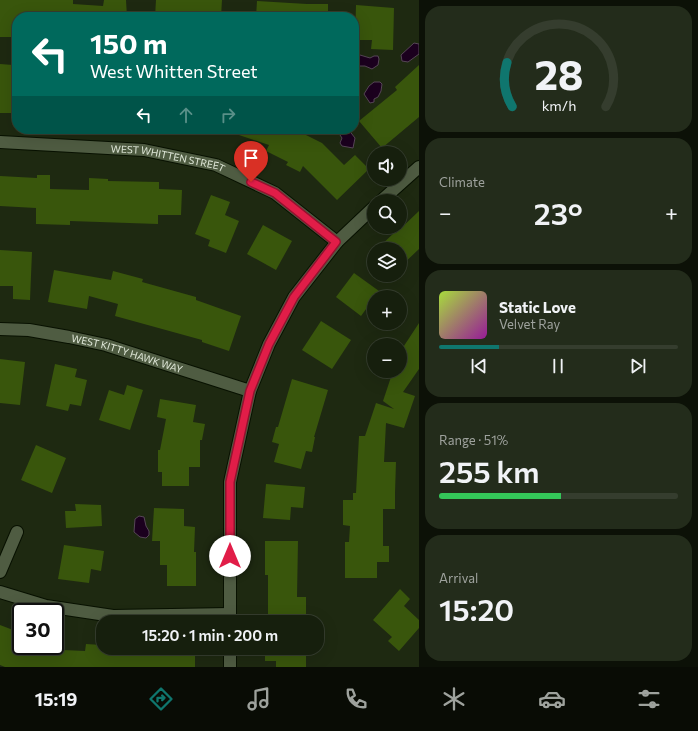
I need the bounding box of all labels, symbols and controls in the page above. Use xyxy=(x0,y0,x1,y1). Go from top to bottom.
text: 150 m xyxy=(90,26,167,60)
icon: left xyxy=(24,28,76,80)
text: 28 xyxy=(534,48,583,99)
text: West Whitten Street xyxy=(90,60,258,82)
text: km/h xyxy=(541,96,576,114)
icon: left xyxy=(133,104,155,126)
icon: ahead xyxy=(175,104,197,126)
icon: right xyxy=(217,104,239,126)
pin xyxy=(234,141,268,182)
street label: WEST WHITTEN STREET xyxy=(110,142,228,175)
map controls xyxy=(367,146,407,378)
button: sound xyxy=(367,146,407,186)
icon: arrive xyxy=(240,147,262,169)
text: Climate xyxy=(439,174,485,190)
button: search xyxy=(367,194,407,234)
text: 23° xyxy=(534,194,583,231)
text: − xyxy=(439,199,452,226)
text: + xyxy=(665,199,678,226)
button: layers xyxy=(367,242,407,282)
button: + xyxy=(367,290,407,330)
text: Static Love xyxy=(499,298,576,316)
text: Velvet Ray xyxy=(499,316,560,332)
street label: WEST KITTY HAWK WAY xyxy=(70,332,185,375)
button: − xyxy=(367,338,407,378)
icon: previous xyxy=(468,355,490,377)
icon: pause xyxy=(547,355,569,377)
icon: next xyxy=(627,355,649,377)
text: Range · 51% xyxy=(439,432,508,448)
text: 255 km xyxy=(439,452,540,489)
position arrow xyxy=(209,535,251,577)
text: Arrival xyxy=(439,570,478,586)
text: 15:20 xyxy=(439,590,514,627)
speed limit sign: 30 xyxy=(12,603,64,655)
text: 15:20 · 1 min · 200 m xyxy=(142,626,278,644)
icon: directions xyxy=(147,685,175,713)
icon: music xyxy=(245,685,273,713)
icon: phone xyxy=(342,685,370,713)
icon: climate xyxy=(440,685,468,713)
icon: car xyxy=(538,685,566,713)
icon: filters xyxy=(635,685,663,713)
text: 15:19 xyxy=(35,688,77,710)

